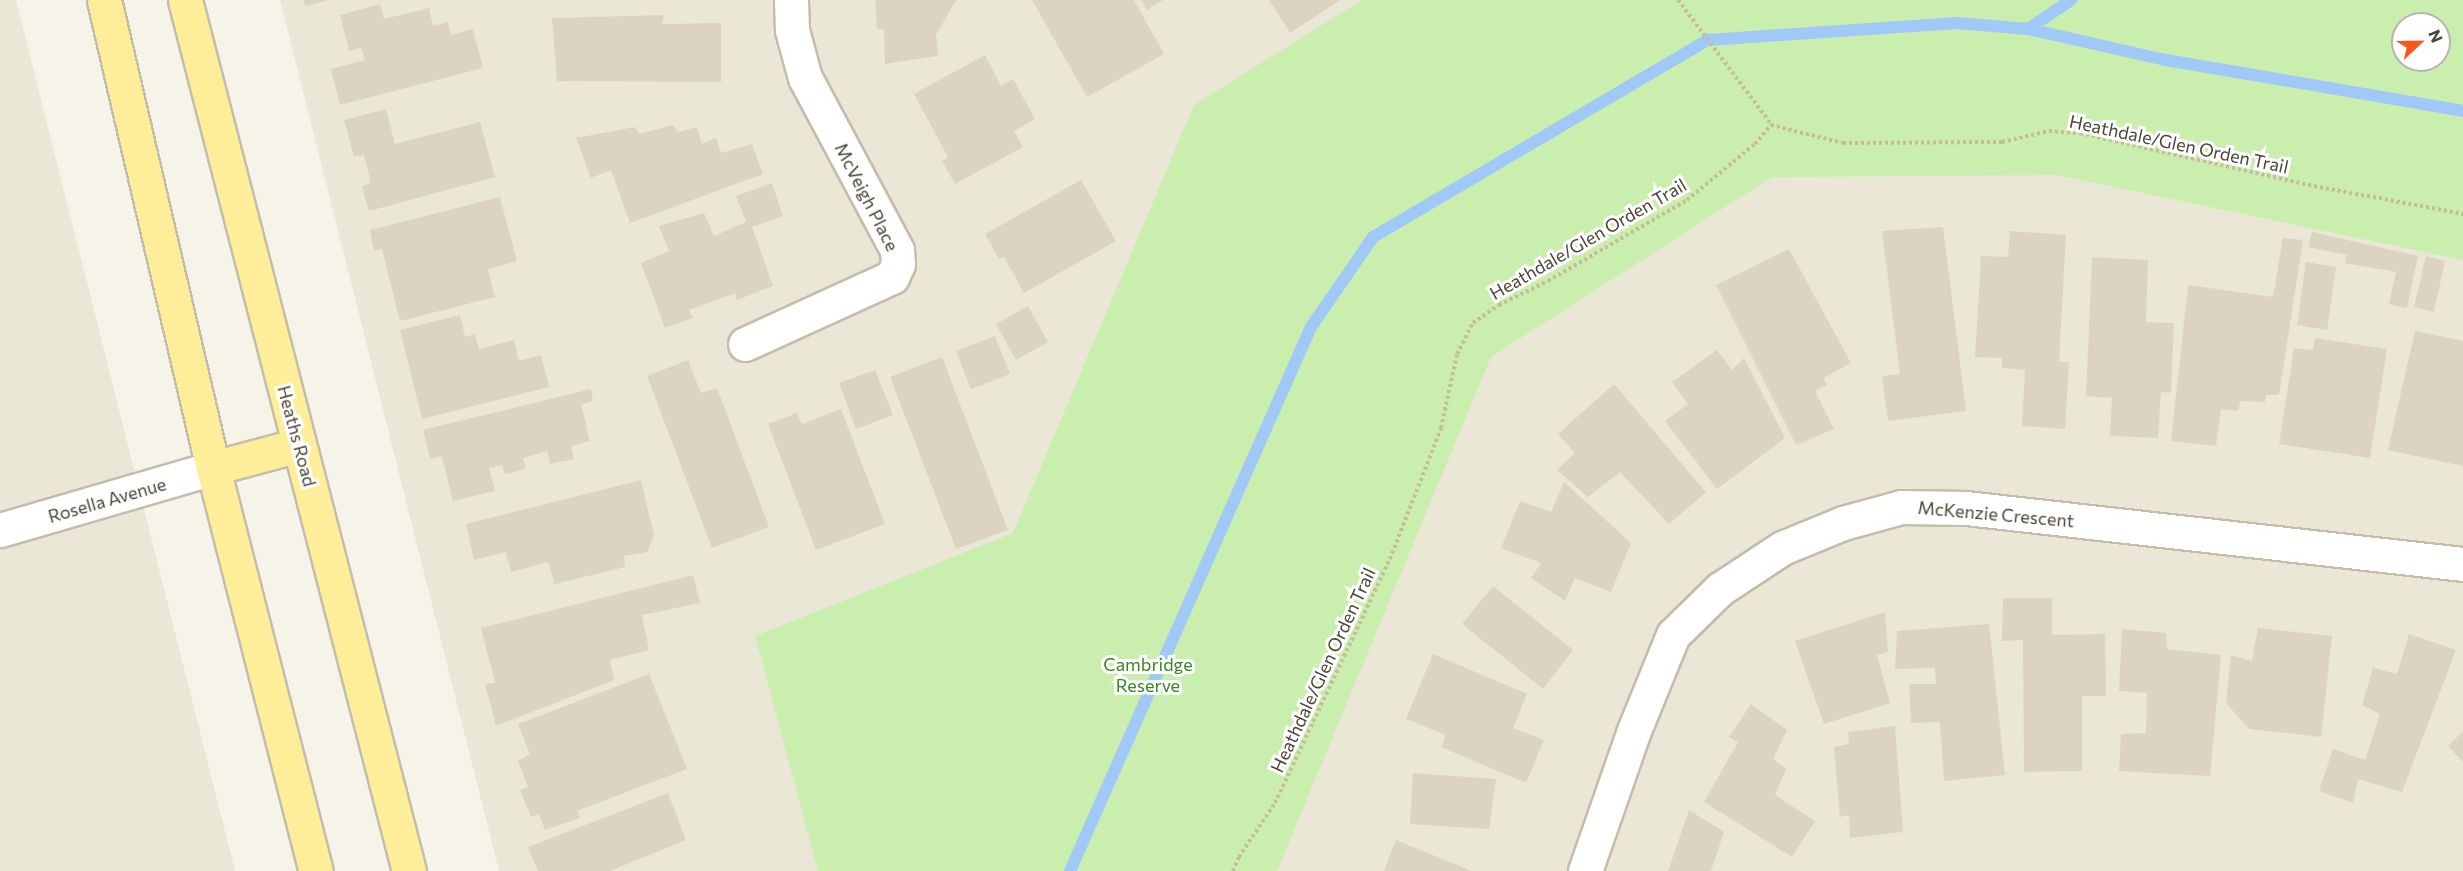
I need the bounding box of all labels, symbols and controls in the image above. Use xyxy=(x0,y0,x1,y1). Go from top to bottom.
north arrow xyxy=(2391,12,2451,72)
text: N xyxy=(2425,27,2447,45)
street label: Heathdale/Glen Orden Trail xyxy=(2067,110,2291,178)
street label: McVeigh Place xyxy=(830,139,904,255)
street label: Heathdale/Glen Orden Trail xyxy=(1486,174,1690,304)
street label: Heaths Road xyxy=(273,383,321,489)
street label: Rosella Avenue xyxy=(46,473,168,527)
street label: McKenzie Crescent xyxy=(1917,496,2075,532)
street label: Heathdale/Glen Orden Trail xyxy=(1266,564,1380,776)
park label: Cambridge Reserve xyxy=(1103,654,1193,696)

